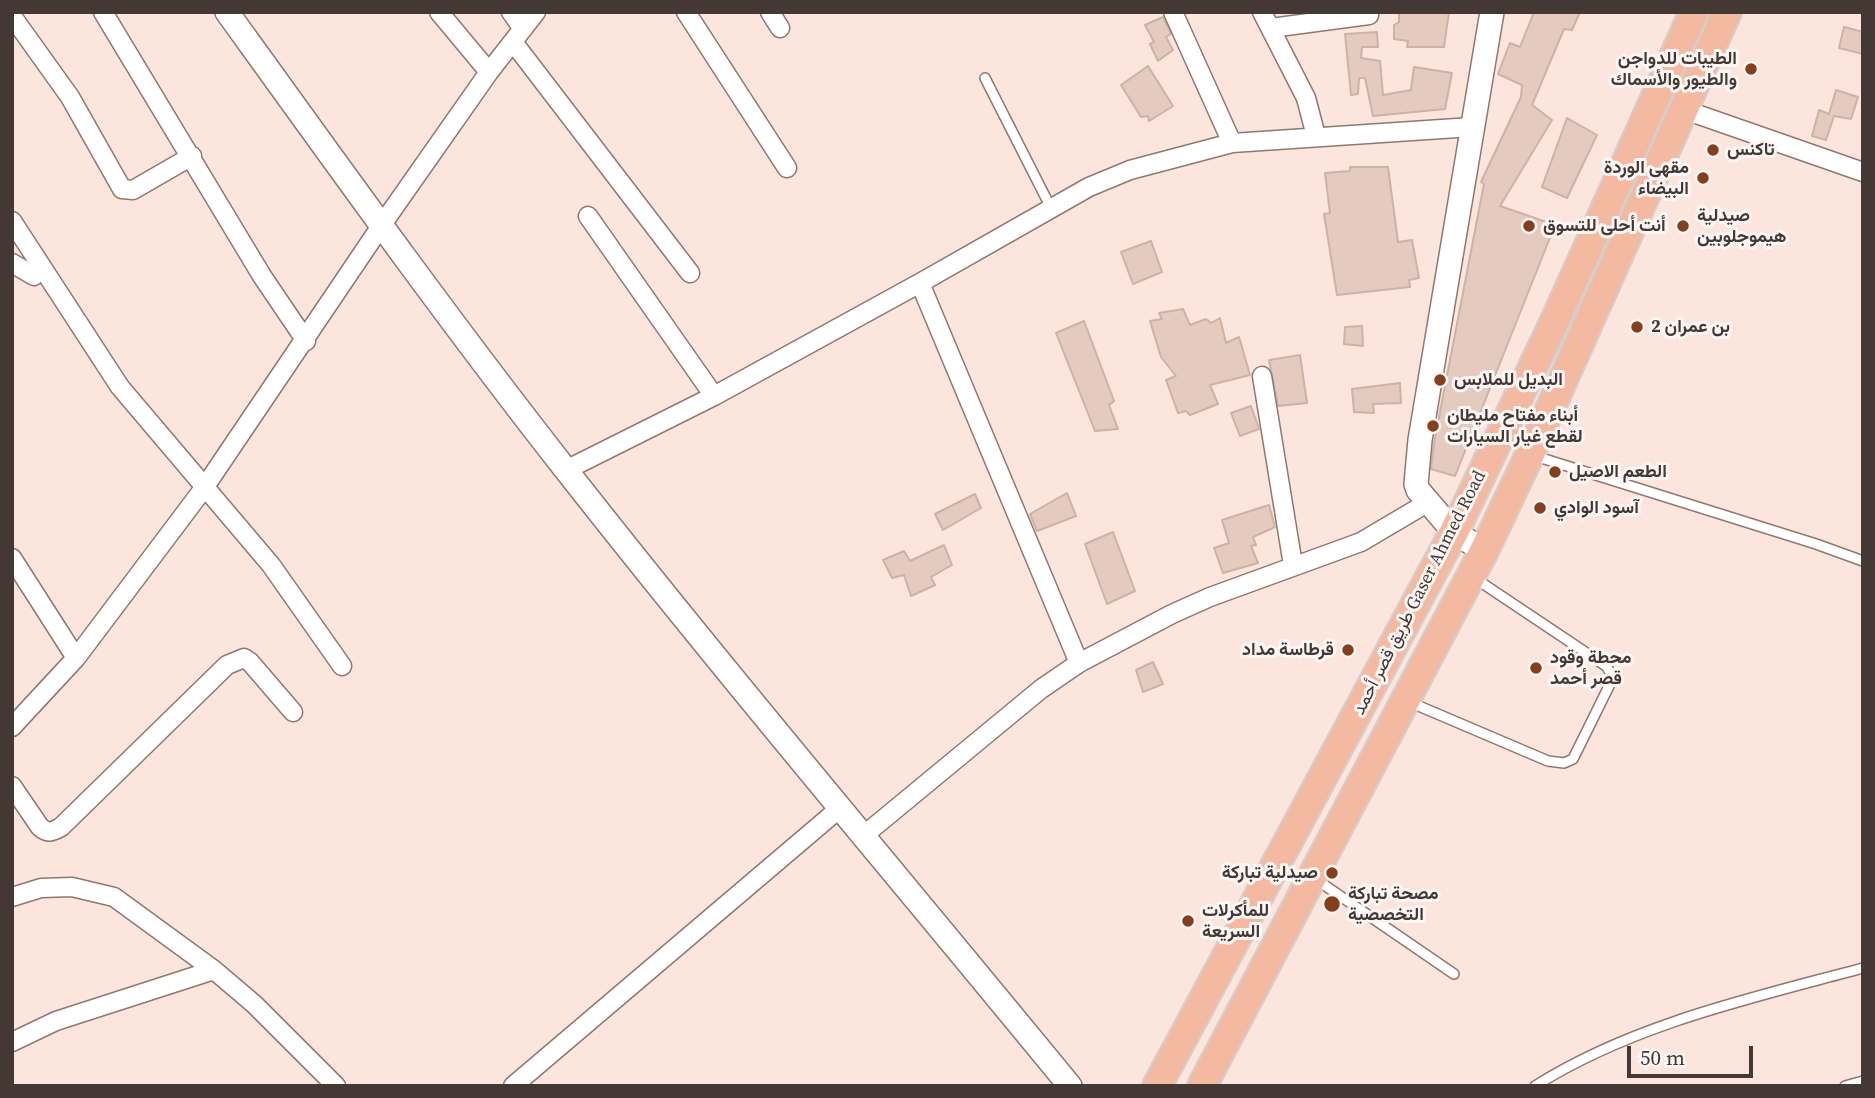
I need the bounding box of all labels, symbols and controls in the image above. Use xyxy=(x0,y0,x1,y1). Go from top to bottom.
place label: الطيبات للدواجن والطيور والأسماك xyxy=(1611,48,1737,90)
marker: الطيبات للدواجن والطيور والأسماك xyxy=(1743,61,1759,77)
place label: تاكنس xyxy=(1727,139,1775,161)
marker: تاكنس xyxy=(1705,142,1721,158)
place label: مقهى الوردة البيضاء xyxy=(1604,157,1689,200)
marker: مقهى الوردة البيضاء xyxy=(1695,170,1711,186)
place label: صيدلية هيموجلوبين xyxy=(1697,205,1787,248)
place label: أنت أحلى للتسوق xyxy=(1543,215,1666,237)
marker: أنت أحلى للتسوق xyxy=(1521,218,1537,234)
marker: صيدلية هيموجلوبين xyxy=(1675,218,1691,234)
place label: بن عمران 2 xyxy=(1651,316,1730,338)
marker: بن عمران 2 xyxy=(1629,319,1645,335)
place label: البديل للملابس xyxy=(1454,369,1563,391)
marker: البديل للملابس xyxy=(1432,372,1448,388)
place label: أبناء مفتاح مليطان لقطع غيار السيارات xyxy=(1447,405,1583,448)
marker: أبناء مفتاح مليطان لقطع غيار السيارات xyxy=(1425,418,1441,434)
place label: الطعم الاصيل xyxy=(1569,461,1667,483)
marker: الطعم الاصيل xyxy=(1547,464,1563,480)
street label: طريق قصر أحمد Gaser Ahmed Road xyxy=(1349,467,1491,719)
place label: آسود الوادي xyxy=(1554,497,1639,519)
marker: آسود الوادي xyxy=(1532,500,1548,516)
place label: قرطاسة مداد xyxy=(1242,639,1334,661)
marker: قرطاسة مداد xyxy=(1340,642,1356,658)
place label: محطة وقود قصر أحمد xyxy=(1550,647,1631,690)
marker: محطة وقود قصر أحمد xyxy=(1528,660,1544,676)
place label: صيدلية تباركة xyxy=(1222,862,1318,884)
marker: صيدلية تباركة xyxy=(1324,865,1340,881)
place label: مصحة تباركة التخصصية xyxy=(1348,883,1438,926)
marker: مصحة تباركة التخصصية xyxy=(1322,894,1342,914)
place label: للمأكرلات السريعة xyxy=(1202,900,1269,942)
marker: للمأكرلات السريعة xyxy=(1180,913,1196,929)
scale bar xyxy=(1630,1032,1756,1076)
text: 50 m xyxy=(1640,1043,1685,1072)

